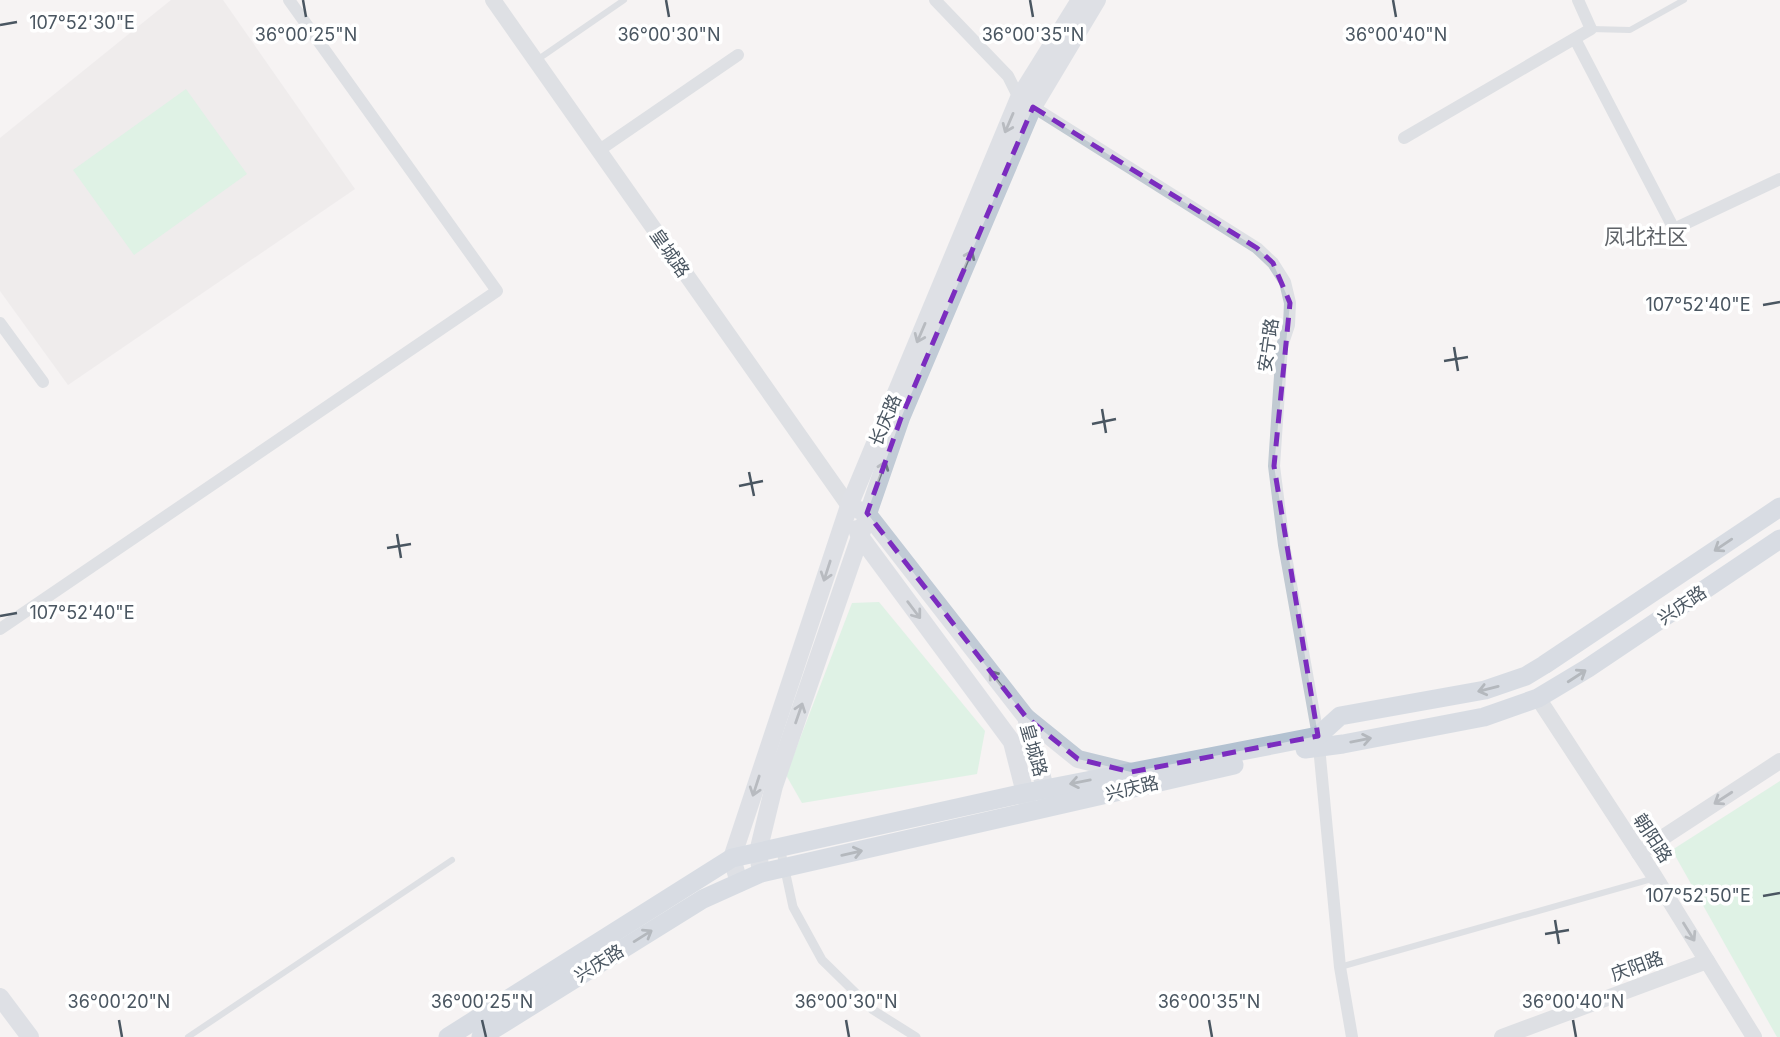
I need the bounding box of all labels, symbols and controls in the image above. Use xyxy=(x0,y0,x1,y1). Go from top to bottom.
text: 107°52'30"E xyxy=(29,12,135,33)
text: 36°00'25"N xyxy=(255,24,357,45)
text: 36°00'30"N xyxy=(617,24,721,45)
text: 36°00'35"N xyxy=(982,24,1084,45)
text: 36°00'40"N xyxy=(1345,24,1447,45)
one-way arrow xyxy=(1002,111,1015,133)
district label: 凤北社区 xyxy=(1604,224,1688,249)
street label: 皇城路 xyxy=(646,225,694,281)
one-way arrow xyxy=(962,250,975,272)
text: 107°52'40"E xyxy=(1645,294,1751,315)
street label: 安宁路 xyxy=(1254,317,1282,373)
one-way arrow xyxy=(914,321,927,343)
street label: 长庆路 xyxy=(865,391,905,449)
one-way arrow xyxy=(876,460,889,482)
one-way arrow xyxy=(1714,538,1733,552)
one-way arrow xyxy=(820,559,832,581)
street label: 兴庆路 xyxy=(1654,581,1710,629)
one-way arrow xyxy=(907,600,921,619)
text: 107°52'40"E xyxy=(29,602,135,623)
one-way arrow xyxy=(1566,668,1586,682)
one-way arrow xyxy=(988,670,1004,688)
one-way arrow xyxy=(1478,683,1500,696)
one-way arrow xyxy=(794,703,806,725)
street label: 皇城路 xyxy=(1016,721,1052,779)
one-way arrow xyxy=(1349,733,1372,747)
street label: 兴庆路 xyxy=(1103,772,1161,804)
one-way arrow xyxy=(748,775,761,797)
one-way arrow xyxy=(1069,776,1092,790)
one-way arrow xyxy=(1714,791,1733,806)
street label: 朝阳路 xyxy=(1629,810,1677,866)
one-way arrow xyxy=(840,845,863,859)
text: 107°52'50"E xyxy=(1645,885,1751,906)
one-way arrow xyxy=(1682,921,1696,941)
one-way arrow xyxy=(632,929,652,943)
street label: 兴庆路 xyxy=(571,940,627,986)
street label: 庆阳路 xyxy=(1608,947,1666,985)
text: 36°00'20"N xyxy=(68,991,170,1012)
text: 36°00'25"N xyxy=(431,991,533,1012)
text: 36°00'30"N xyxy=(794,991,898,1012)
text: 36°00'35"N xyxy=(1158,991,1260,1012)
text: 36°00'40"N xyxy=(1522,991,1624,1012)

